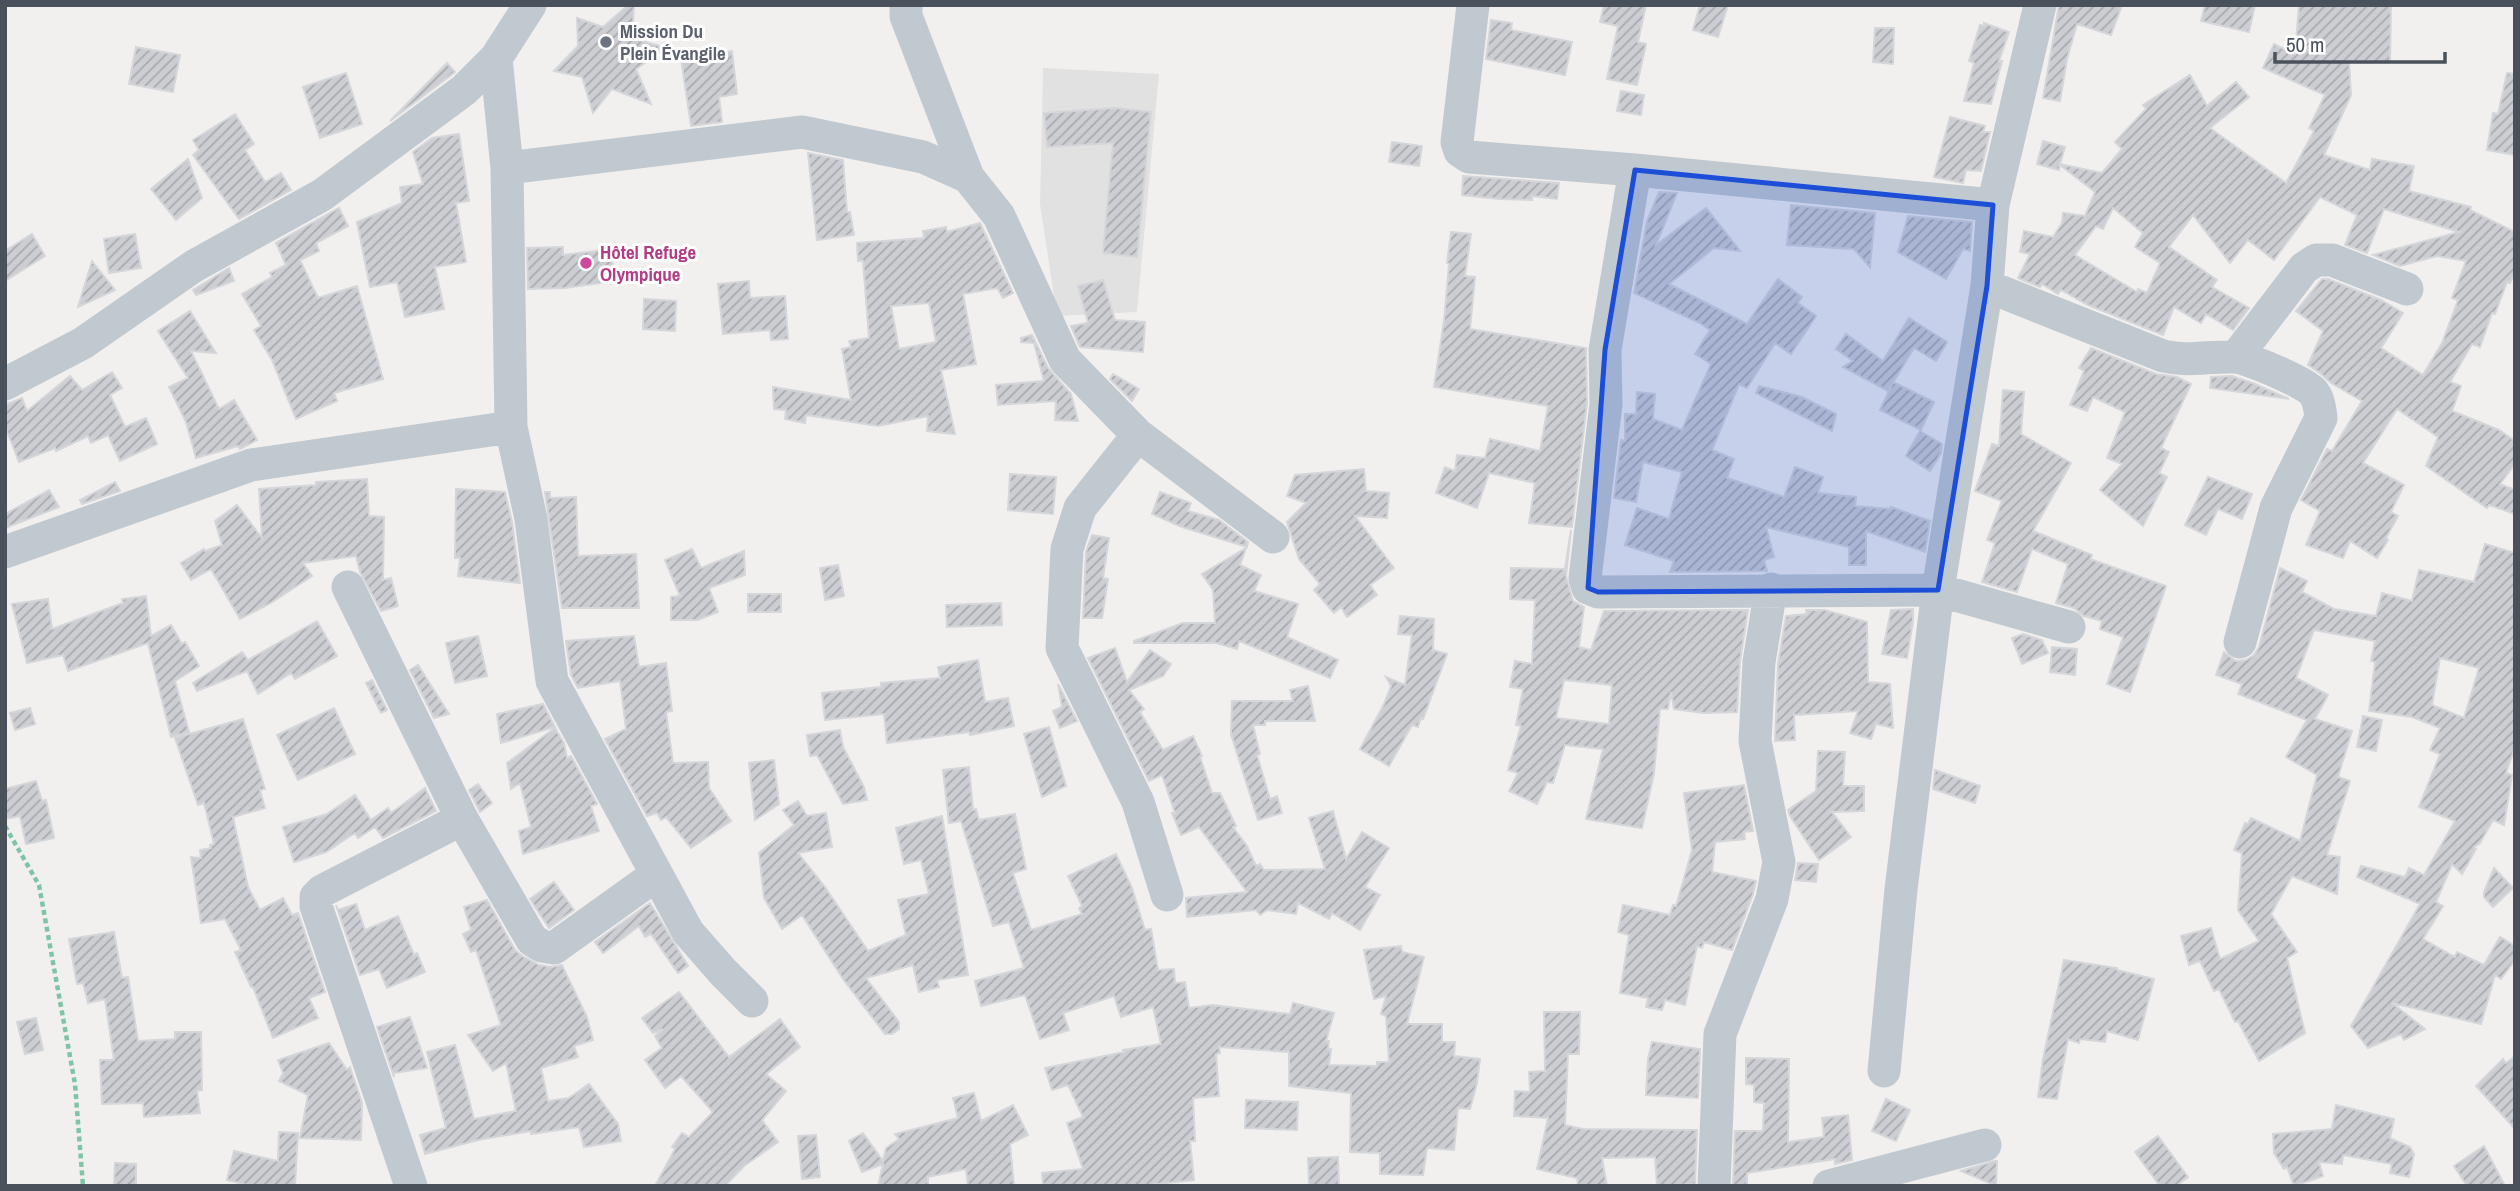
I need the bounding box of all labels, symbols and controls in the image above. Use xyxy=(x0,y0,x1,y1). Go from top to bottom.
place label: Mission Du Plein Évangile xyxy=(620,18,726,66)
scale bar xyxy=(2275,21,2445,65)
text: 50 m xyxy=(2286,30,2324,59)
marker: Mission Du Plein Évangile xyxy=(598,34,614,50)
place label: Hôtel Refuge Olympique xyxy=(600,239,696,287)
marker: Hôtel Refuge Olympique xyxy=(578,255,594,271)

